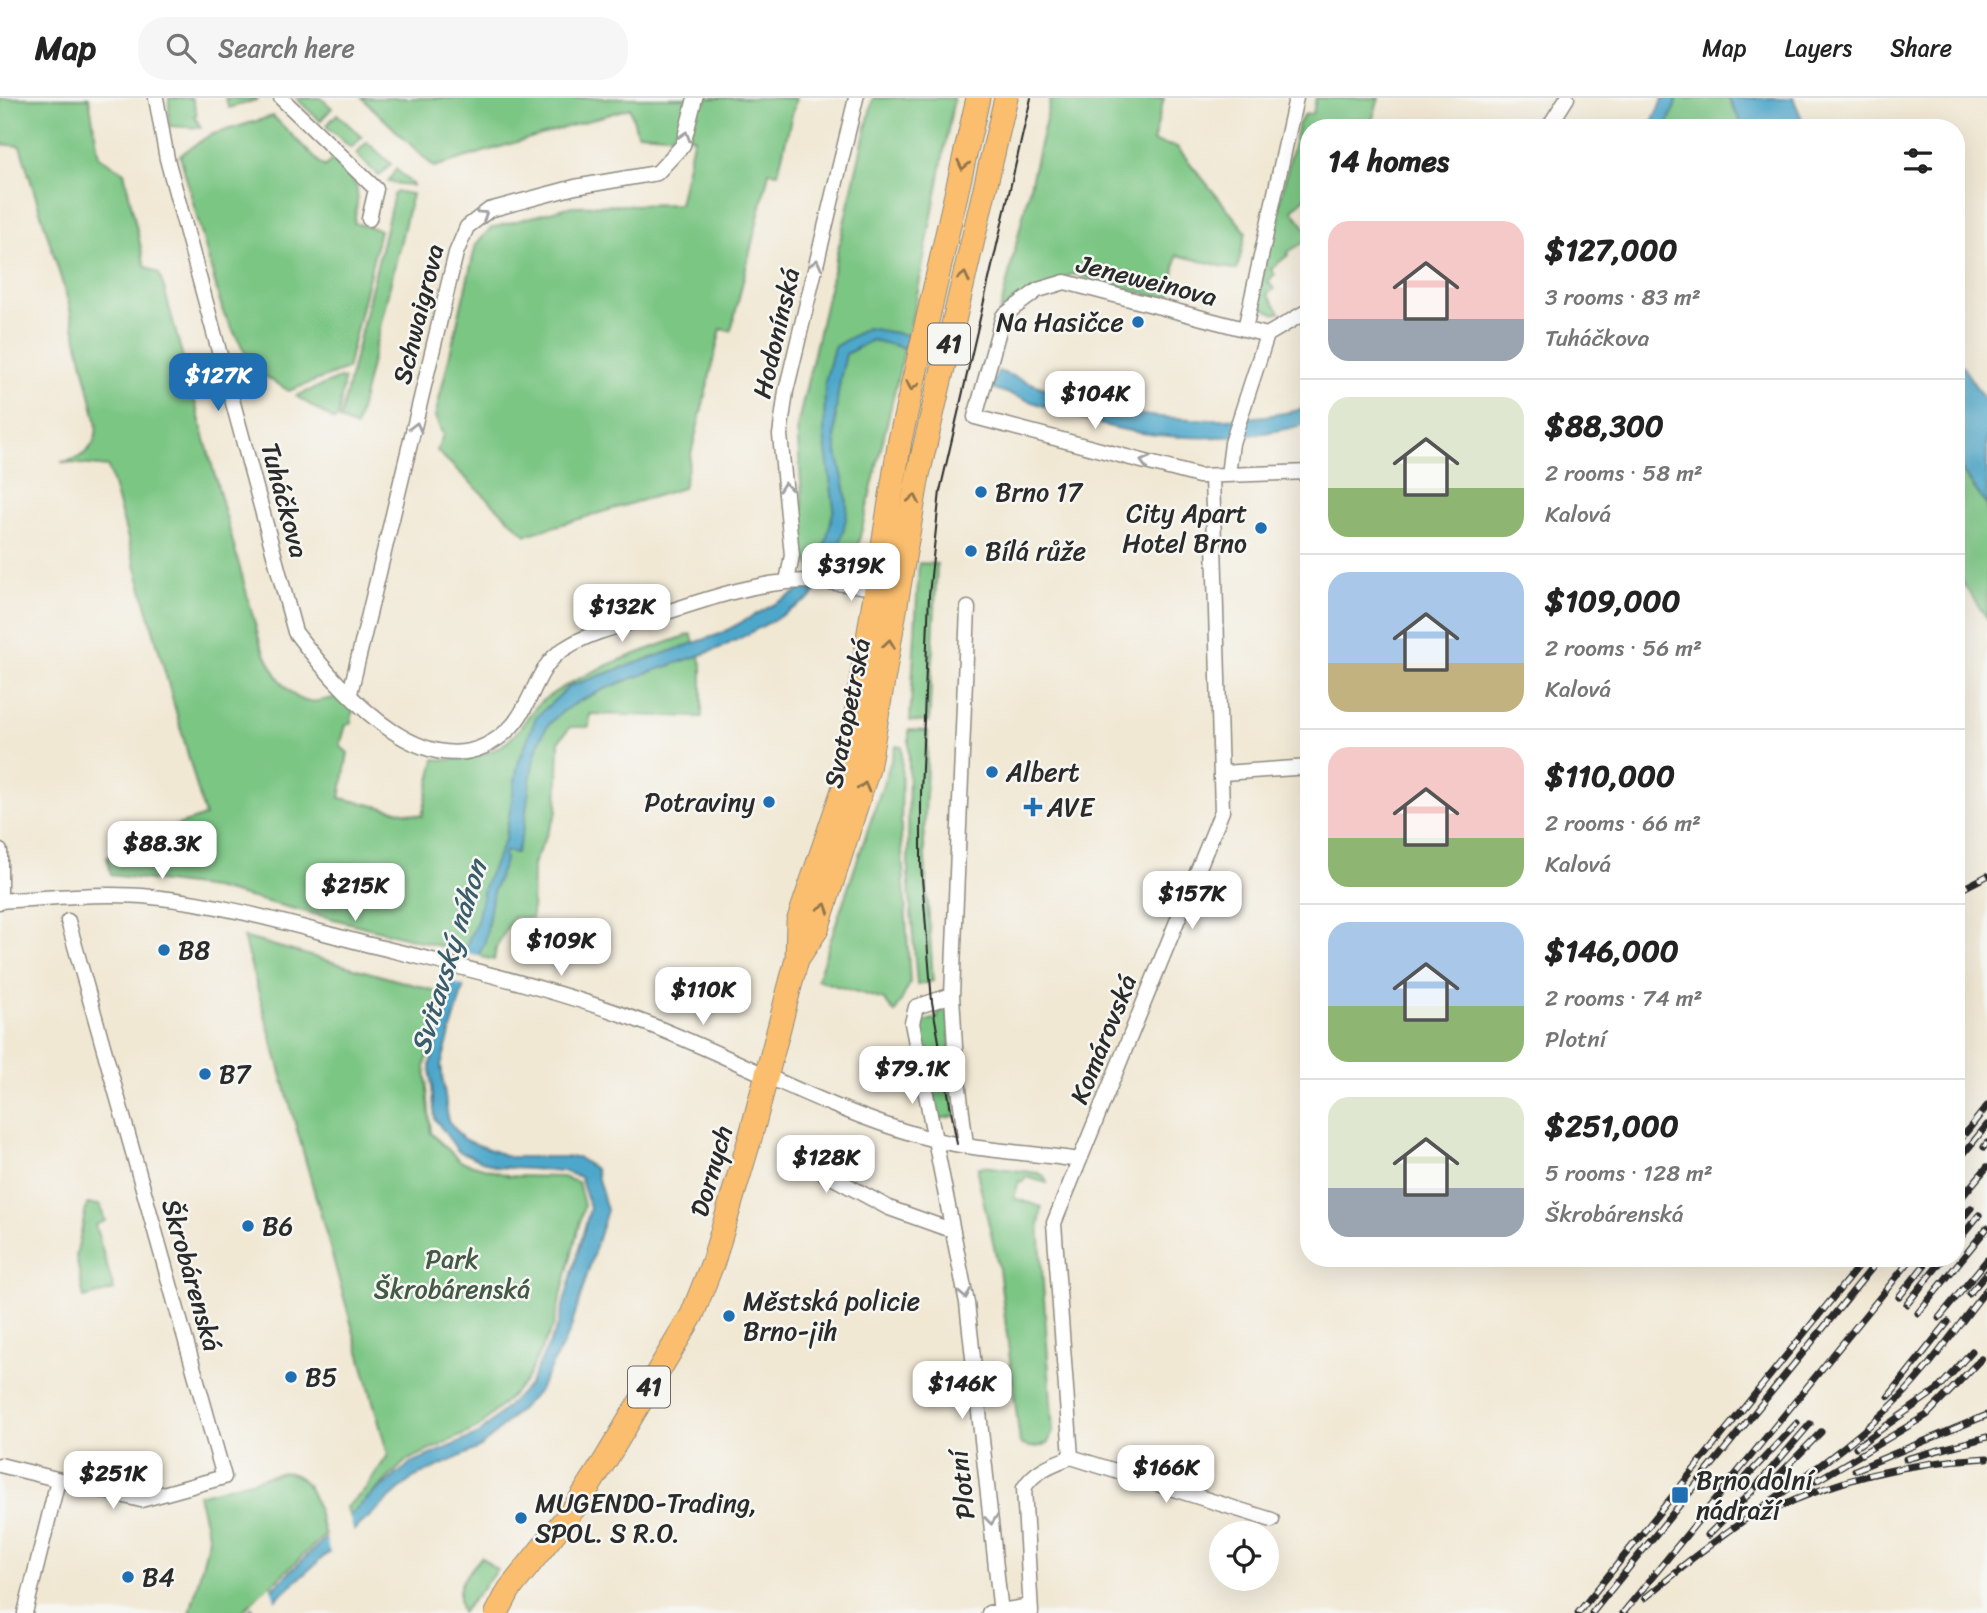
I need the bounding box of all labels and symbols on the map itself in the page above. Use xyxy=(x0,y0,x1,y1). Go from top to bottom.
one-way arrow xyxy=(676,130,691,142)
one-way arrow xyxy=(957,158,971,170)
one-way arrow xyxy=(475,211,488,223)
street label: Schwaigrova xyxy=(378,239,458,389)
street label: Jeneweinova xyxy=(1071,240,1222,320)
one-way arrow xyxy=(808,258,822,270)
street label: Hodonínská xyxy=(739,263,813,403)
one-way arrow xyxy=(956,271,970,283)
place label: Na Hasičce xyxy=(996,299,1124,345)
marker: Na Hasičce xyxy=(1130,314,1146,330)
road number: 41 xyxy=(928,324,970,365)
pin: $127K xyxy=(169,354,267,413)
pin: $104K xyxy=(1046,372,1144,431)
one-way arrow xyxy=(906,380,921,392)
one-way arrow xyxy=(407,421,422,433)
street label: Tuháčkova xyxy=(248,437,322,563)
one-way arrow xyxy=(1139,456,1151,470)
place label: Brno 17 xyxy=(995,469,1084,515)
one-way arrow xyxy=(778,481,793,492)
marker: Brno 17 xyxy=(973,484,989,500)
place label: City Apart Hotel Brno xyxy=(1122,490,1247,566)
one-way arrow xyxy=(905,493,920,505)
marker: City Apart Hotel Brno xyxy=(1253,520,1269,536)
place label: Bílá růže xyxy=(985,528,1086,574)
marker: Bílá růže xyxy=(963,543,979,559)
pin: $319K xyxy=(802,544,900,603)
pin: $132K xyxy=(573,584,671,644)
street label: Svatopetrská xyxy=(810,634,884,792)
one-way arrow xyxy=(881,638,896,650)
place label: Albert xyxy=(1005,749,1080,795)
marker: Albert xyxy=(984,764,1000,780)
place label: Potraviny xyxy=(644,779,756,825)
one-way arrow xyxy=(856,781,870,793)
place label: AVE xyxy=(1046,784,1096,830)
marker: Potraviny xyxy=(761,794,777,810)
marker: AVE xyxy=(1025,799,1041,815)
pin: $88.3K xyxy=(105,822,219,881)
water label: Svitavský náhon xyxy=(396,851,502,1060)
pin: $215K xyxy=(306,864,404,923)
pin: $157K xyxy=(1143,872,1241,931)
one-way arrow xyxy=(816,902,830,915)
pin: $109K xyxy=(512,918,610,978)
place label: B8 xyxy=(178,927,210,973)
marker: B8 xyxy=(156,942,172,958)
street label: Komárovská xyxy=(1056,967,1150,1111)
pin: $110K xyxy=(654,968,752,1027)
pin: $79.1K xyxy=(855,1046,969,1106)
place label: B7 xyxy=(219,1051,252,1097)
marker: B7 xyxy=(197,1066,213,1082)
street label: Dornych xyxy=(676,1120,746,1222)
pin: $128K xyxy=(777,1136,875,1195)
street label: Škrobárenská xyxy=(148,1193,236,1357)
place label: B6 xyxy=(262,1203,293,1249)
marker: B6 xyxy=(240,1218,256,1234)
park label: Park Škrobárenská xyxy=(374,1236,530,1312)
place label: Městská policie Brno-jih xyxy=(743,1278,920,1354)
one-way arrow xyxy=(957,1288,972,1300)
marker: Městská policie Brno-jih xyxy=(721,1308,737,1324)
place label: B5 xyxy=(305,1354,337,1400)
pin: $146K xyxy=(913,1362,1011,1421)
road number: 41 xyxy=(628,1366,670,1408)
marker: B5 xyxy=(283,1369,299,1385)
street label: Plotní xyxy=(935,1445,988,1522)
pin: $166K xyxy=(1117,1446,1215,1505)
pin: $251K xyxy=(64,1452,162,1511)
place label: Brno dolní nádraží xyxy=(1696,1457,1815,1533)
place label: MUGENDO-Trading, SPOL. S R.O. xyxy=(535,1480,757,1556)
marker: Brno dolní nádraží xyxy=(1670,1485,1690,1505)
marker: MUGENDO-Trading, SPOL. S R.O. xyxy=(513,1510,529,1526)
one-way arrow xyxy=(983,1514,998,1526)
place label: B4 xyxy=(142,1554,175,1600)
marker: B4 xyxy=(120,1569,136,1585)

